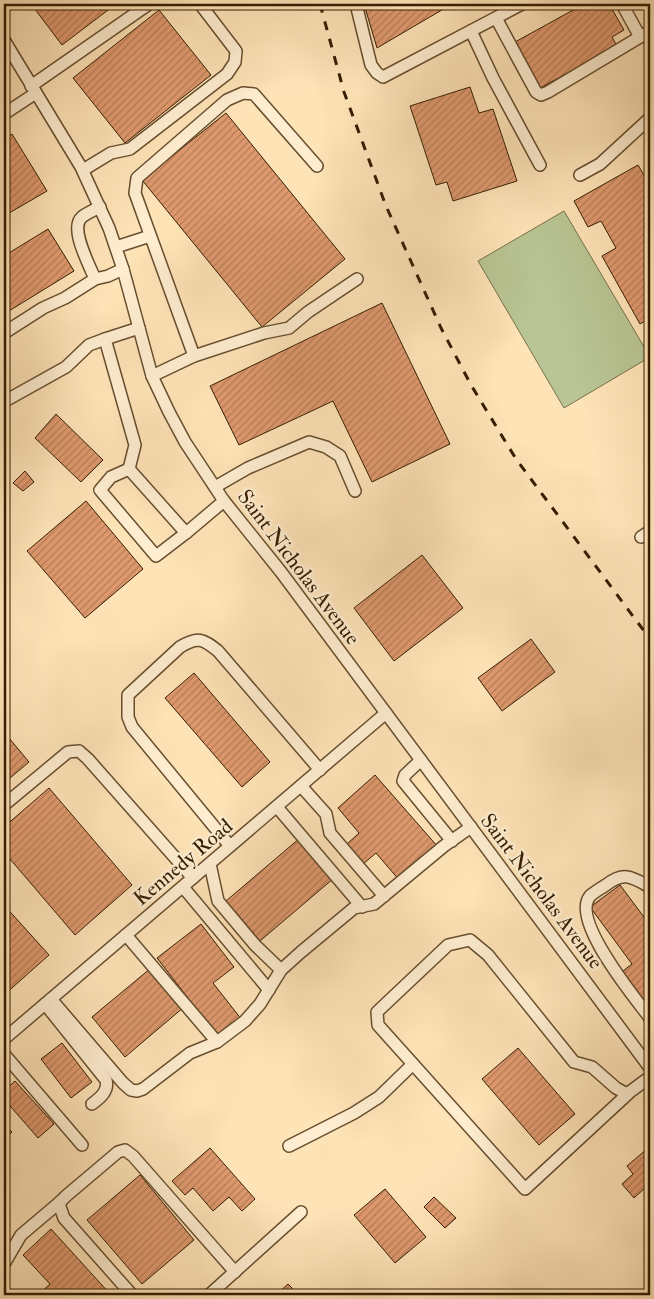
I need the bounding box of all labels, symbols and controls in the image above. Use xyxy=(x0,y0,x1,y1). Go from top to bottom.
street label: Saint Nicholas Avenue xyxy=(231,484,366,651)
street label: Saint Nicholas Avenue xyxy=(474,808,609,975)
street label: Kennedy Road xyxy=(128,813,239,912)

